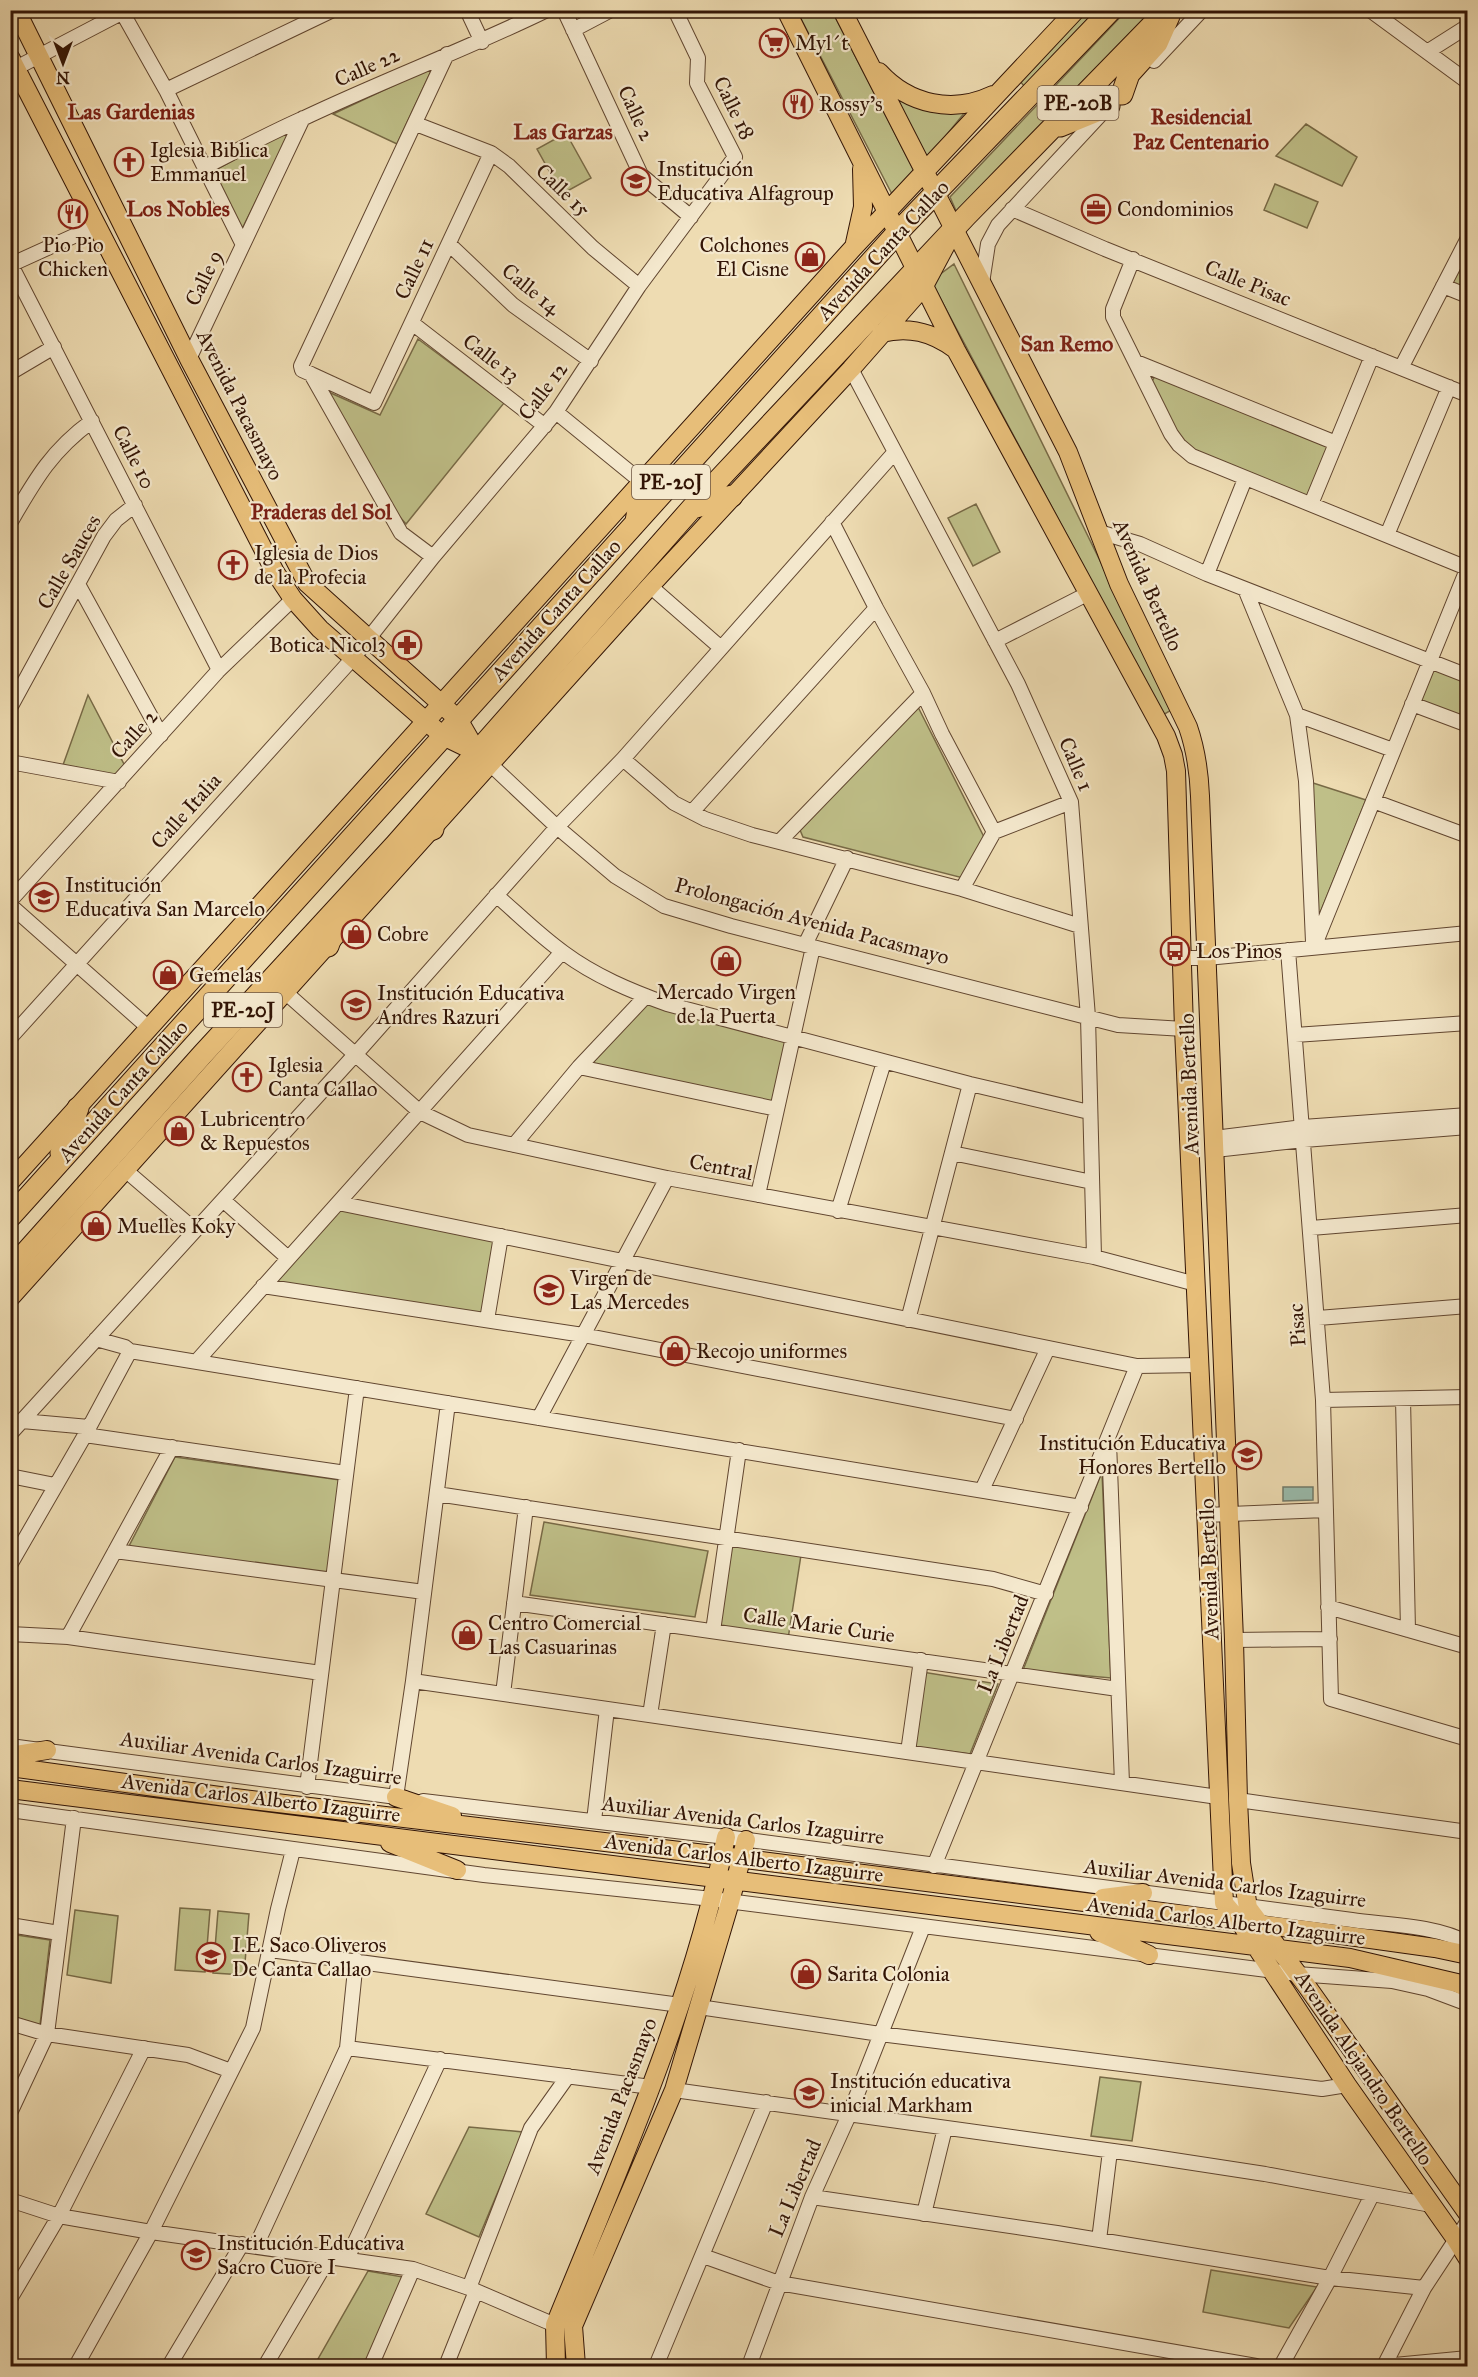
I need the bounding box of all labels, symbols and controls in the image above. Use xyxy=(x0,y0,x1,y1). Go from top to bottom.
supermarket icon: Myl´t xyxy=(758,27,790,59)
place label: Myl´t xyxy=(795,30,849,56)
north arrow xyxy=(33,33,93,93)
street label: Calle 22 xyxy=(330,41,404,93)
text: N xyxy=(56,68,70,87)
street label: Calle 18 xyxy=(708,72,760,144)
street label: Calle 2 xyxy=(612,81,660,145)
road number: PE-20B xyxy=(1038,86,1118,120)
restaurant icon: Rossy's xyxy=(782,88,814,120)
place label: Rossy's xyxy=(819,91,883,117)
district label: Las Gardenias xyxy=(67,98,195,125)
district label: Residencial Paz Centenario xyxy=(1133,103,1269,155)
district label: Las Garzas xyxy=(513,118,613,145)
place label: Iglesia Biblica Emmanuel xyxy=(150,137,269,187)
church icon: Iglesia Biblica Emmanuel xyxy=(113,146,145,178)
place label: Institución Educativa Alfagroup xyxy=(657,156,834,206)
street label: Calle 15 xyxy=(530,158,596,222)
school or university icon: Institución Educativa Alfagroup xyxy=(620,165,652,197)
street label: Avenida Canta Callao xyxy=(811,174,955,326)
office icon: Condominios xyxy=(1080,193,1112,225)
district label: Los Nobles xyxy=(126,195,230,222)
place label: Condominios xyxy=(1117,196,1233,222)
restaurant icon: Pio Pio Chicken xyxy=(57,198,89,230)
place label: Pio Pio Chicken xyxy=(38,232,108,282)
place label: Colchones El Cisne xyxy=(699,232,789,282)
street label: Calle 11 xyxy=(389,234,439,304)
shop icon: Colchones El Cisne xyxy=(794,241,826,273)
street label: Calle 9 xyxy=(179,246,229,310)
street label: Calle Pisac xyxy=(1201,254,1295,312)
street label: Calle 14 xyxy=(496,258,567,321)
street label: Avenida Pacasmayo xyxy=(190,325,289,485)
street label: Calle 13 xyxy=(458,328,524,388)
district label: San Remo xyxy=(1021,330,1113,357)
street label: Calle 12 xyxy=(513,356,574,425)
street label: Calle 10 xyxy=(107,421,161,493)
road number: PE-20J xyxy=(632,465,710,499)
district label: Praderas del Sol xyxy=(250,498,393,525)
street label: Calle Sauces xyxy=(31,510,107,614)
street label: Avenida Bertello xyxy=(1107,514,1189,655)
street label: Avenida Canta Callao xyxy=(485,533,627,687)
place label: Iglesia de Dios de la Profecia xyxy=(254,540,378,590)
church icon: Iglesia de Dios de la Profecia xyxy=(217,549,249,581)
pharmacy icon: Botica Nicol3 xyxy=(391,629,423,661)
place label: Botica Nicol3 xyxy=(269,632,386,658)
street label: Calle 2 xyxy=(105,703,164,764)
street label: Calle 1 xyxy=(1053,733,1099,795)
street label: Calle Italia xyxy=(145,768,227,854)
place label: Institución Educativa San Marcelo xyxy=(65,872,265,922)
street label: Prolongación Avenida Pacasmayo xyxy=(672,872,952,970)
school or university icon: Institución Educativa San Marcelo xyxy=(28,881,60,913)
shop icon: Cobre xyxy=(340,918,372,950)
place label: Cobre xyxy=(377,921,429,947)
bus stop icon: Los Pinos xyxy=(1159,935,1191,967)
place label: Los Pinos xyxy=(1196,938,1282,964)
shop icon: Mercado Virgen de la Puerta xyxy=(710,945,742,977)
shop icon: Gemelas xyxy=(152,959,184,991)
place label: Gemelas xyxy=(189,962,262,988)
place label: Mercado Virgen de la Puerta xyxy=(656,979,796,1029)
place label: Institución Educativa Andres Razuri xyxy=(376,980,564,1030)
school or university icon: Institución Educativa Andres Razuri xyxy=(340,989,372,1021)
road number: PE-20J xyxy=(204,993,282,1027)
street label: Avenida Bertello xyxy=(1174,1013,1204,1156)
street label: Avenida Canta Callao xyxy=(52,1014,194,1168)
place label: Iglesia Canta Callao xyxy=(268,1052,378,1102)
church icon: Iglesia Canta Callao xyxy=(231,1061,263,1093)
place label: Lubricentro & Repuestos xyxy=(200,1106,310,1156)
shop icon: Lubricentro & Repuestos xyxy=(163,1115,195,1147)
street label: Central xyxy=(687,1148,755,1186)
shop icon: Muelles Koky xyxy=(80,1210,112,1242)
place label: Muelles Koky xyxy=(117,1213,237,1239)
place label: Virgen de Las Mercedes xyxy=(569,1265,689,1315)
school or university icon: Virgen de Las Mercedes xyxy=(533,1274,565,1306)
street label: Pisac xyxy=(1283,1302,1311,1347)
shop icon: Recojo uniformes xyxy=(659,1335,691,1367)
place label: Recojo uniformes xyxy=(696,1338,847,1364)
place label: Institución Educativa Honores Bertello xyxy=(1039,1430,1226,1480)
school or university icon: Institución Educativa Honores Bertello xyxy=(1231,1439,1263,1471)
street label: Avenida Bertello xyxy=(1194,1498,1224,1641)
street label: La Libertad xyxy=(972,1591,1035,1697)
street label: Calle Marie Curie xyxy=(741,1601,897,1649)
place label: Centro Comercial Las Casuarinas xyxy=(488,1610,641,1660)
shop icon: Centro Comercial Las Casuarinas xyxy=(451,1619,483,1651)
street label: Auxiliar Avenida Carlos Izaguirre xyxy=(118,1725,404,1791)
street label: Avenida Carlos Alberto Izaguirre xyxy=(119,1768,402,1828)
street label: Auxiliar Avenida Carlos Izaguirre xyxy=(599,1790,886,1850)
street label: Avenida Carlos Alberto Izaguirre xyxy=(602,1828,885,1888)
street label: Auxiliar Avenida Carlos Izaguirre xyxy=(1081,1853,1368,1913)
street label: Avenida Carlos Alberto Izaguirre xyxy=(1084,1891,1367,1951)
place label: I.E. Saco Oliveros De Canta Callao xyxy=(232,1932,386,1982)
school or university icon: I.E. Saco Oliveros De Canta Callao xyxy=(195,1941,227,1973)
shop icon: Sarita Colonia xyxy=(790,1958,822,1990)
place label: Sarita Colonia xyxy=(827,1961,950,1987)
street label: Avenida Alejandro Bertello xyxy=(1289,1965,1439,2170)
street label: Avenida Pacasmayo xyxy=(579,2014,663,2179)
place label: Institución educativa inicial Markham xyxy=(830,2068,1011,2118)
school or university icon: Institución educativa inicial Markham xyxy=(793,2077,825,2109)
street label: La Libertad xyxy=(763,2135,827,2241)
place label: Institución Educativa Sacro Cuore I xyxy=(217,2230,404,2280)
school or university icon: Institución Educativa Sacro Cuore I xyxy=(180,2239,212,2271)

